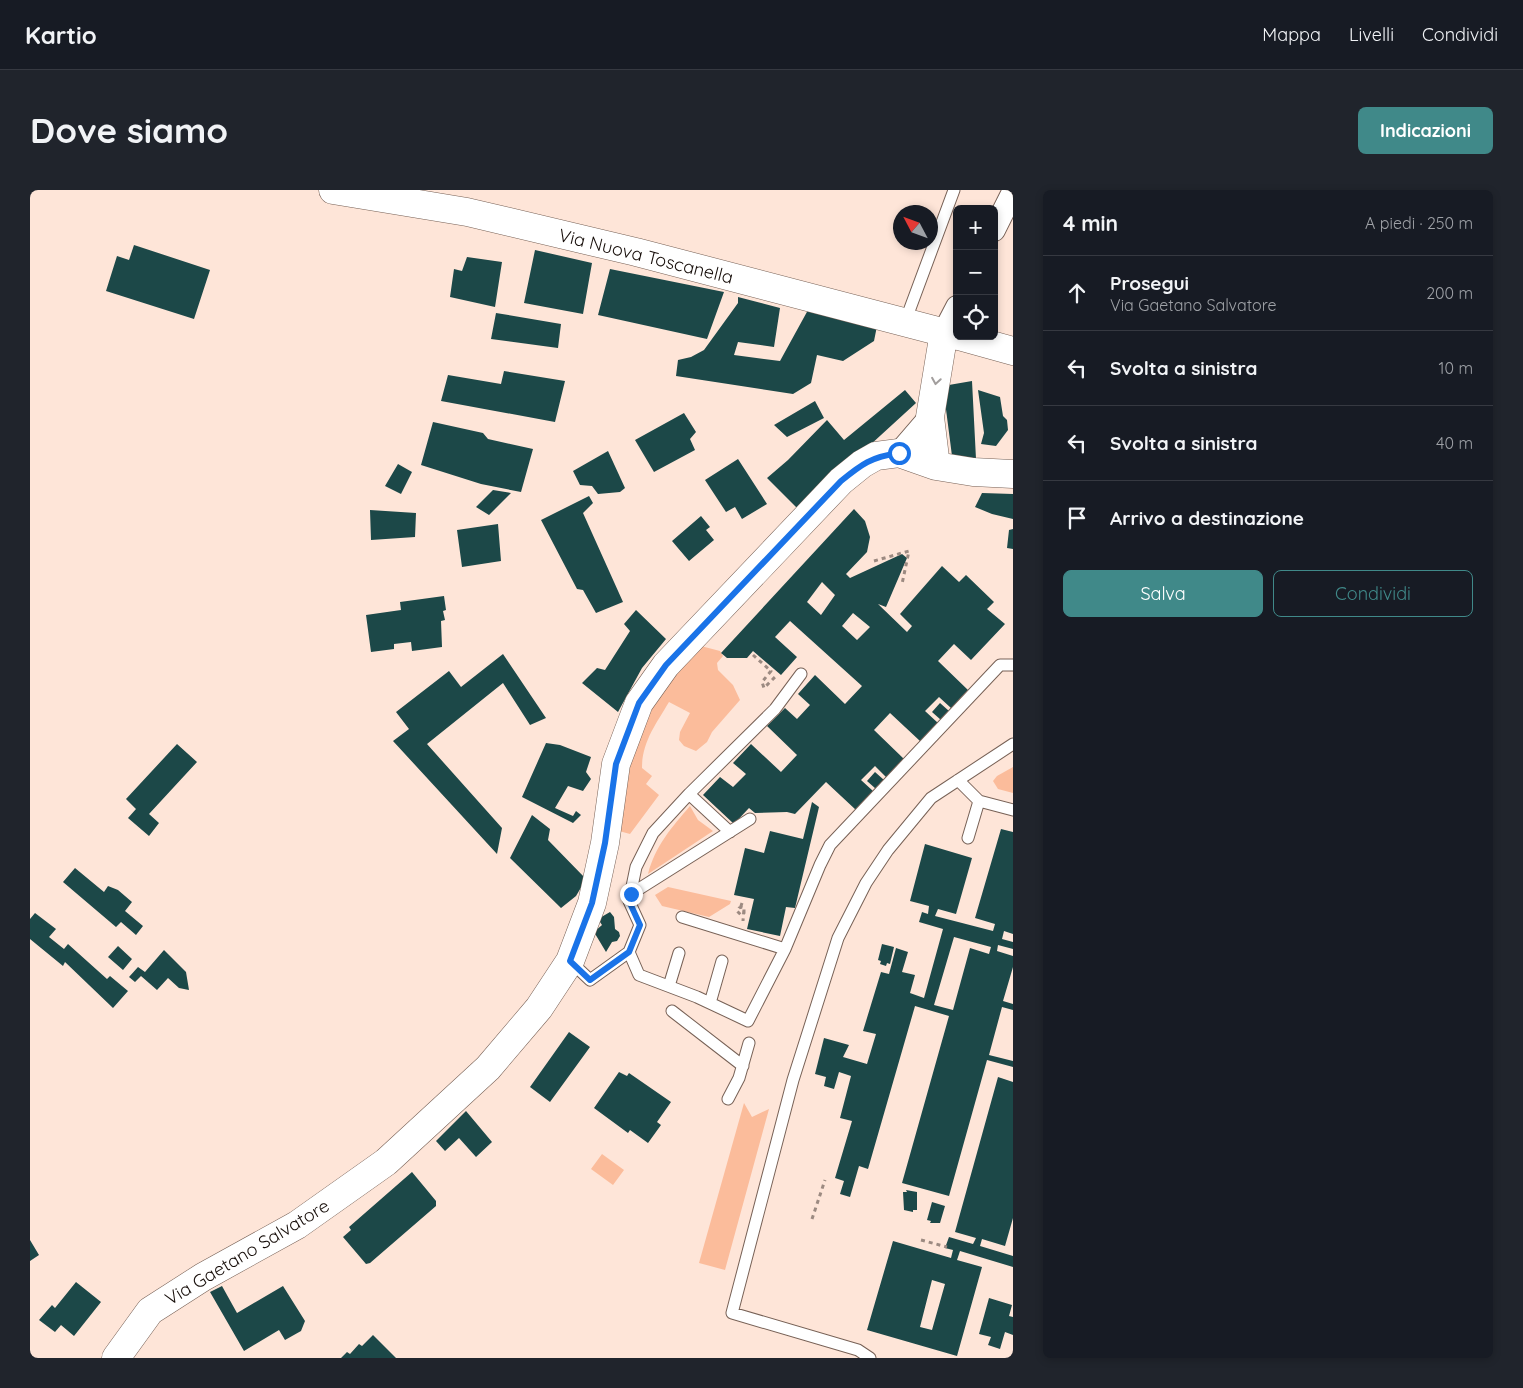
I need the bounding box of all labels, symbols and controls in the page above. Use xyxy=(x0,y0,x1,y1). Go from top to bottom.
text: Kartio xyxy=(25,20,97,50)
text: Mappa xyxy=(1262,23,1321,46)
text: Livelli xyxy=(1349,23,1394,46)
text: Condividi xyxy=(1422,23,1498,46)
button: Indicazioni xyxy=(1358,107,1493,154)
text: Dove siamo xyxy=(30,108,228,152)
north arrow xyxy=(893,205,938,250)
map controls xyxy=(953,205,998,340)
button: + xyxy=(953,205,998,250)
text: 4 min xyxy=(1063,210,1118,236)
text: A piedi · 250 m xyxy=(1365,213,1473,233)
street label: Via Nuova Toscanella xyxy=(556,223,736,289)
button: − xyxy=(953,250,998,295)
text: Prosegui xyxy=(1110,271,1189,295)
icon: ahead xyxy=(1063,279,1091,307)
text: 200 m xyxy=(1426,283,1473,303)
button: locate xyxy=(953,295,998,340)
text: Via Gaetano Salvatore xyxy=(1110,295,1277,315)
icon: left xyxy=(1063,354,1091,382)
text: Svolta a sinistra xyxy=(1110,356,1257,380)
text: 10 m xyxy=(1439,358,1473,378)
one-way arrow xyxy=(931,377,942,385)
icon: left xyxy=(1063,429,1091,457)
text: Svolta a sinistra xyxy=(1110,431,1257,455)
text: 40 m xyxy=(1436,433,1473,453)
route start xyxy=(888,442,911,465)
icon: arrive xyxy=(1063,504,1091,532)
text: Arrivo a destinazione xyxy=(1110,506,1304,530)
button: Salva xyxy=(1063,570,1263,617)
button: Condividi xyxy=(1273,570,1473,617)
route end xyxy=(620,883,643,906)
street label: Via Gaetano Salvatore xyxy=(161,1194,333,1310)

